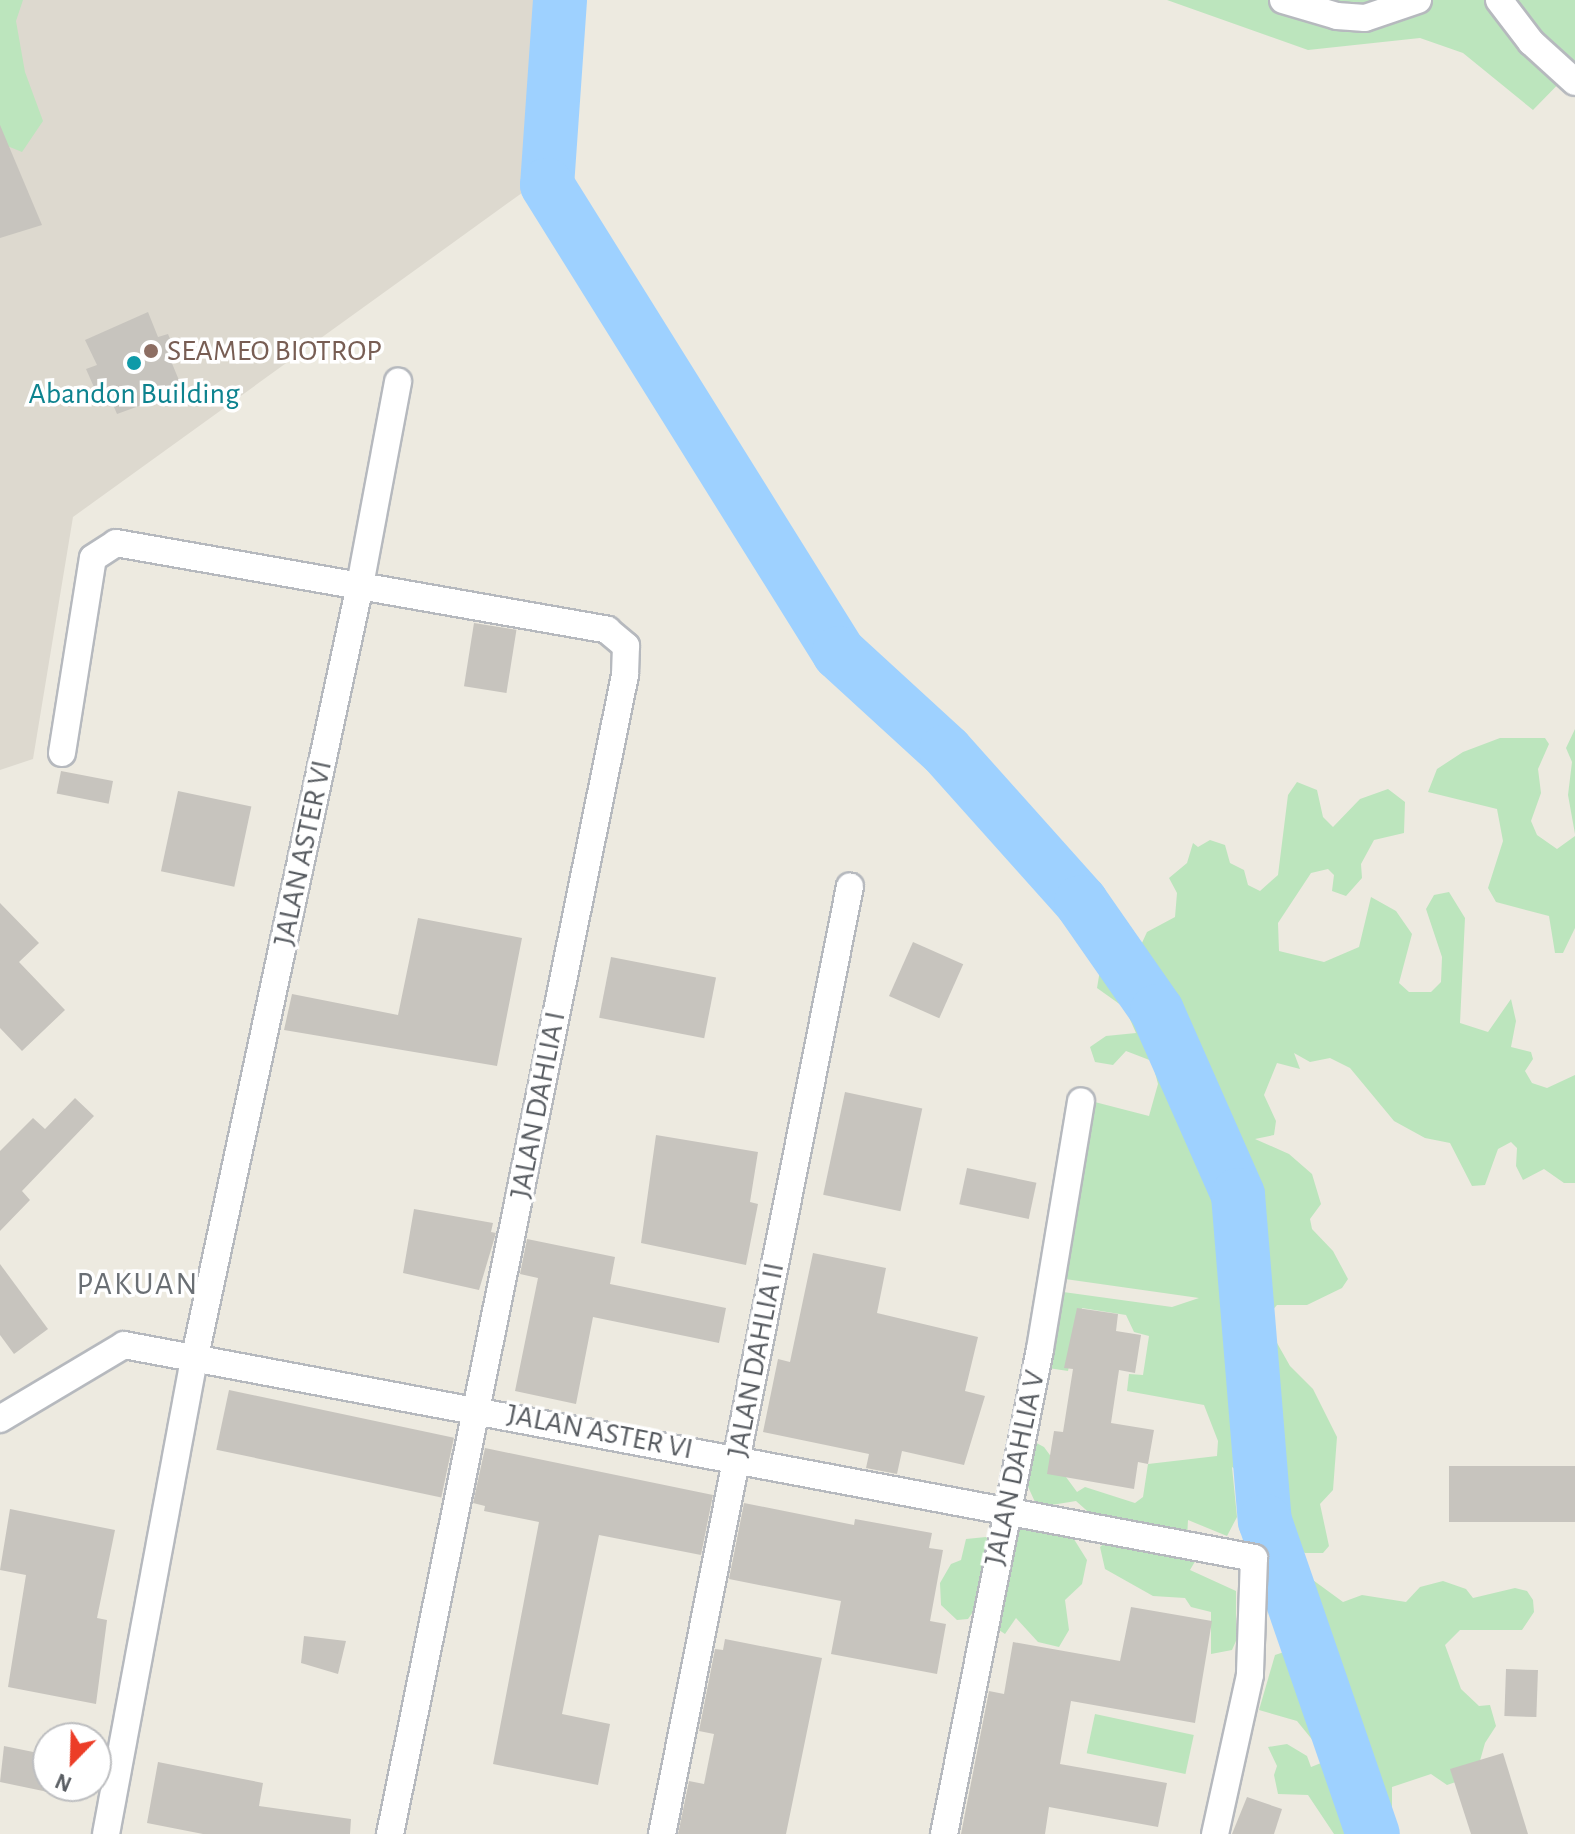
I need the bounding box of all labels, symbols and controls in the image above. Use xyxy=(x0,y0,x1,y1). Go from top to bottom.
place label: SEAMEO BIOTROP xyxy=(167,333,382,369)
marker: SEAMEO BIOTROP xyxy=(142,342,160,360)
marker: Abandon Building xyxy=(125,354,143,372)
place label: Abandon Building xyxy=(28,376,240,412)
street label: JALAN ASTER VI xyxy=(266,757,340,949)
street label: JALAN DAHLIA I xyxy=(502,1009,574,1201)
street label: JALAN DAHLIA II xyxy=(719,1260,793,1460)
district label: PAKUAN xyxy=(77,1265,199,1303)
street label: JALAN DAHLIA V xyxy=(977,1367,1053,1569)
street label: JALAN ASTER VI xyxy=(504,1396,696,1468)
north arrow xyxy=(32,1722,112,1802)
text: N xyxy=(52,1769,75,1795)

